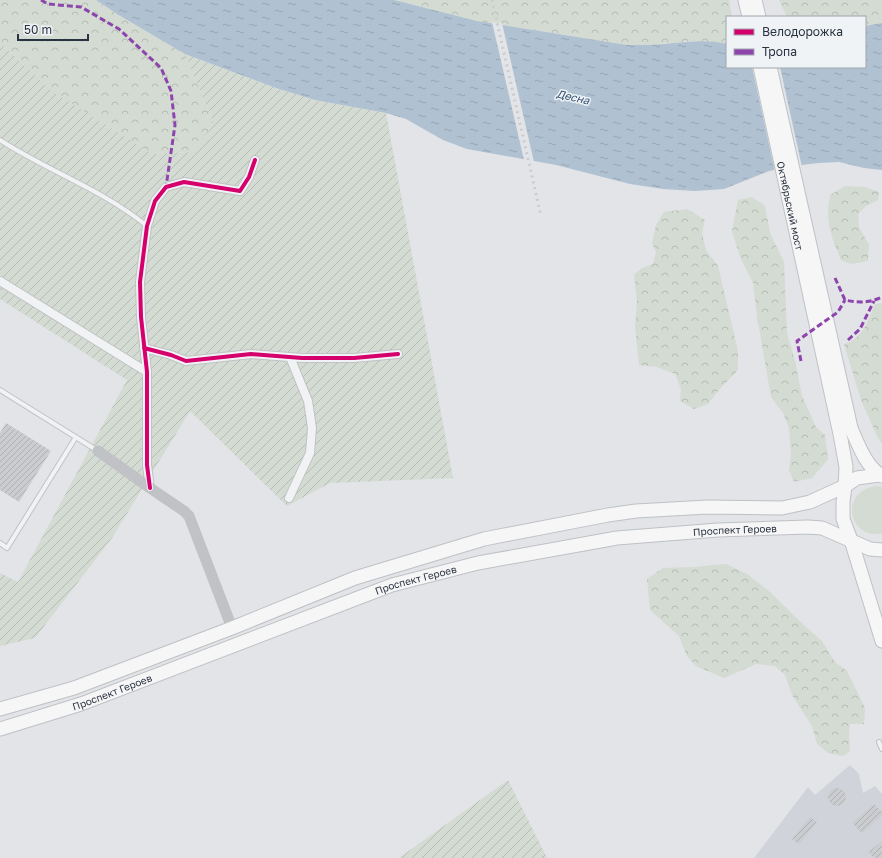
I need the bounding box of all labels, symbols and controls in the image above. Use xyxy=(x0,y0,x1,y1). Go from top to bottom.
scale bar xyxy=(18,16,88,42)
legend xyxy=(726,16,866,68)
text: 50 m xyxy=(24,22,52,37)
text: Велодорожка xyxy=(762,24,843,39)
text: Тропа xyxy=(762,44,797,59)
water label: Десна xyxy=(554,86,592,107)
street label: Октябрьский мост xyxy=(775,160,806,251)
street label: Проспект Героев xyxy=(693,522,777,538)
street label: Проспект Героев xyxy=(373,563,458,597)
street label: Проспект Героев xyxy=(71,671,154,712)

